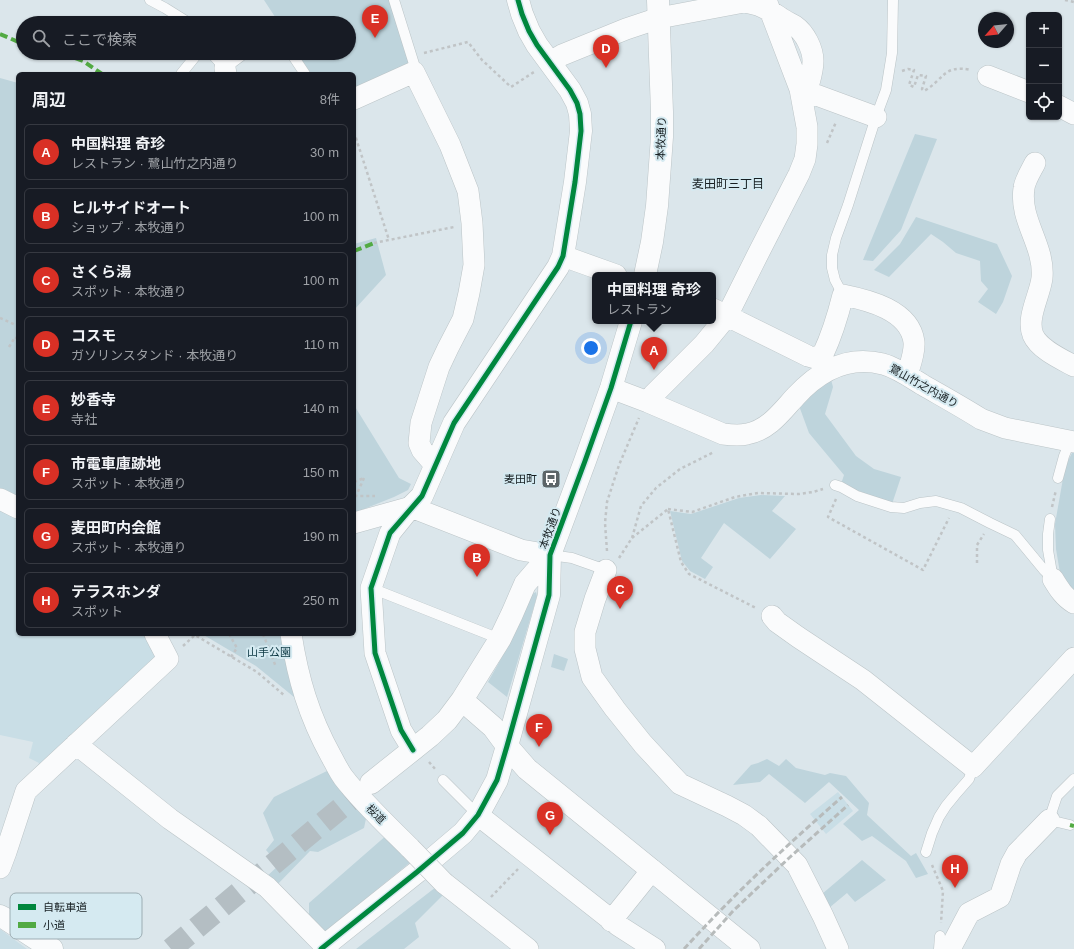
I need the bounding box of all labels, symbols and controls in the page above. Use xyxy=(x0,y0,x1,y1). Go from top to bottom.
pin: E xyxy=(362,5,388,38)
north arrow xyxy=(978,12,1014,48)
map controls xyxy=(1026,12,1062,120)
button: + xyxy=(1026,12,1062,48)
search box xyxy=(16,16,356,60)
icon: search xyxy=(30,27,52,49)
text: ここで検索 xyxy=(62,31,137,48)
pin: D xyxy=(593,35,619,68)
button: − xyxy=(1026,48,1062,84)
button: locate xyxy=(1026,84,1062,120)
text: 周辺 xyxy=(32,91,66,110)
text: 8件 xyxy=(320,92,340,107)
street label: 本牧通り xyxy=(654,116,668,160)
text: 中国料理 奇珍 xyxy=(71,135,165,152)
text: A xyxy=(41,145,51,160)
text: 30 m xyxy=(310,145,339,160)
text: レストラン · 鷺山竹之内通り xyxy=(71,156,239,171)
district label: 麦田町三丁目 xyxy=(692,177,764,191)
text: ヒルサイドオート xyxy=(71,199,191,216)
text: B xyxy=(41,209,51,224)
text: 100 m xyxy=(303,209,339,224)
text: ショップ · 本牧通り xyxy=(71,220,187,235)
text: さくら湯 xyxy=(71,263,131,280)
popup xyxy=(592,272,716,324)
text: C xyxy=(41,273,51,288)
text: 100 m xyxy=(303,273,339,288)
text: 中国料理 奇珍 xyxy=(607,281,701,298)
text: スポット · 本牧通り xyxy=(71,284,187,299)
text: レストラン xyxy=(607,302,672,317)
text: コスモ xyxy=(71,327,116,344)
text: D xyxy=(41,337,51,352)
text: 110 m xyxy=(304,337,339,352)
pin: A xyxy=(641,337,667,370)
your location xyxy=(581,338,601,358)
text: ガソリンスタンド · 本牧通り xyxy=(71,348,238,363)
street label: 鷺山竹之内通り xyxy=(887,362,961,410)
text: 妙香寺 xyxy=(71,391,116,408)
text: E xyxy=(42,401,50,416)
text: 140 m xyxy=(303,401,339,416)
text: 寺社 xyxy=(71,412,97,427)
text: 市電車庫跡地 xyxy=(71,455,161,472)
text: F xyxy=(42,465,50,480)
text: 150 m xyxy=(303,465,339,480)
bus stop icon: 麦田町 xyxy=(540,468,562,490)
place label: 麦田町 xyxy=(504,473,537,485)
text: スポット · 本牧通り xyxy=(71,476,187,491)
street label: 本牧通り xyxy=(537,505,563,551)
text: 麦田町内会館 xyxy=(71,519,161,536)
text: G xyxy=(41,529,51,544)
text: 190 m xyxy=(303,529,339,544)
text: スポット · 本牧通り xyxy=(71,540,187,555)
pin: B xyxy=(464,544,490,577)
pin: C xyxy=(607,576,633,609)
text: テラスホンダ xyxy=(71,583,161,600)
text: H xyxy=(41,593,51,608)
text: 250 m xyxy=(303,593,339,608)
text: スポット xyxy=(71,604,123,619)
park label: 山手公園 xyxy=(247,646,291,658)
pin: F xyxy=(526,714,552,747)
street label: 桜道 xyxy=(364,802,388,826)
pin: G xyxy=(537,802,563,835)
pin: H xyxy=(942,855,968,888)
legend xyxy=(10,893,142,939)
text: 自転車道 xyxy=(43,901,87,913)
text: 小道 xyxy=(43,919,65,931)

